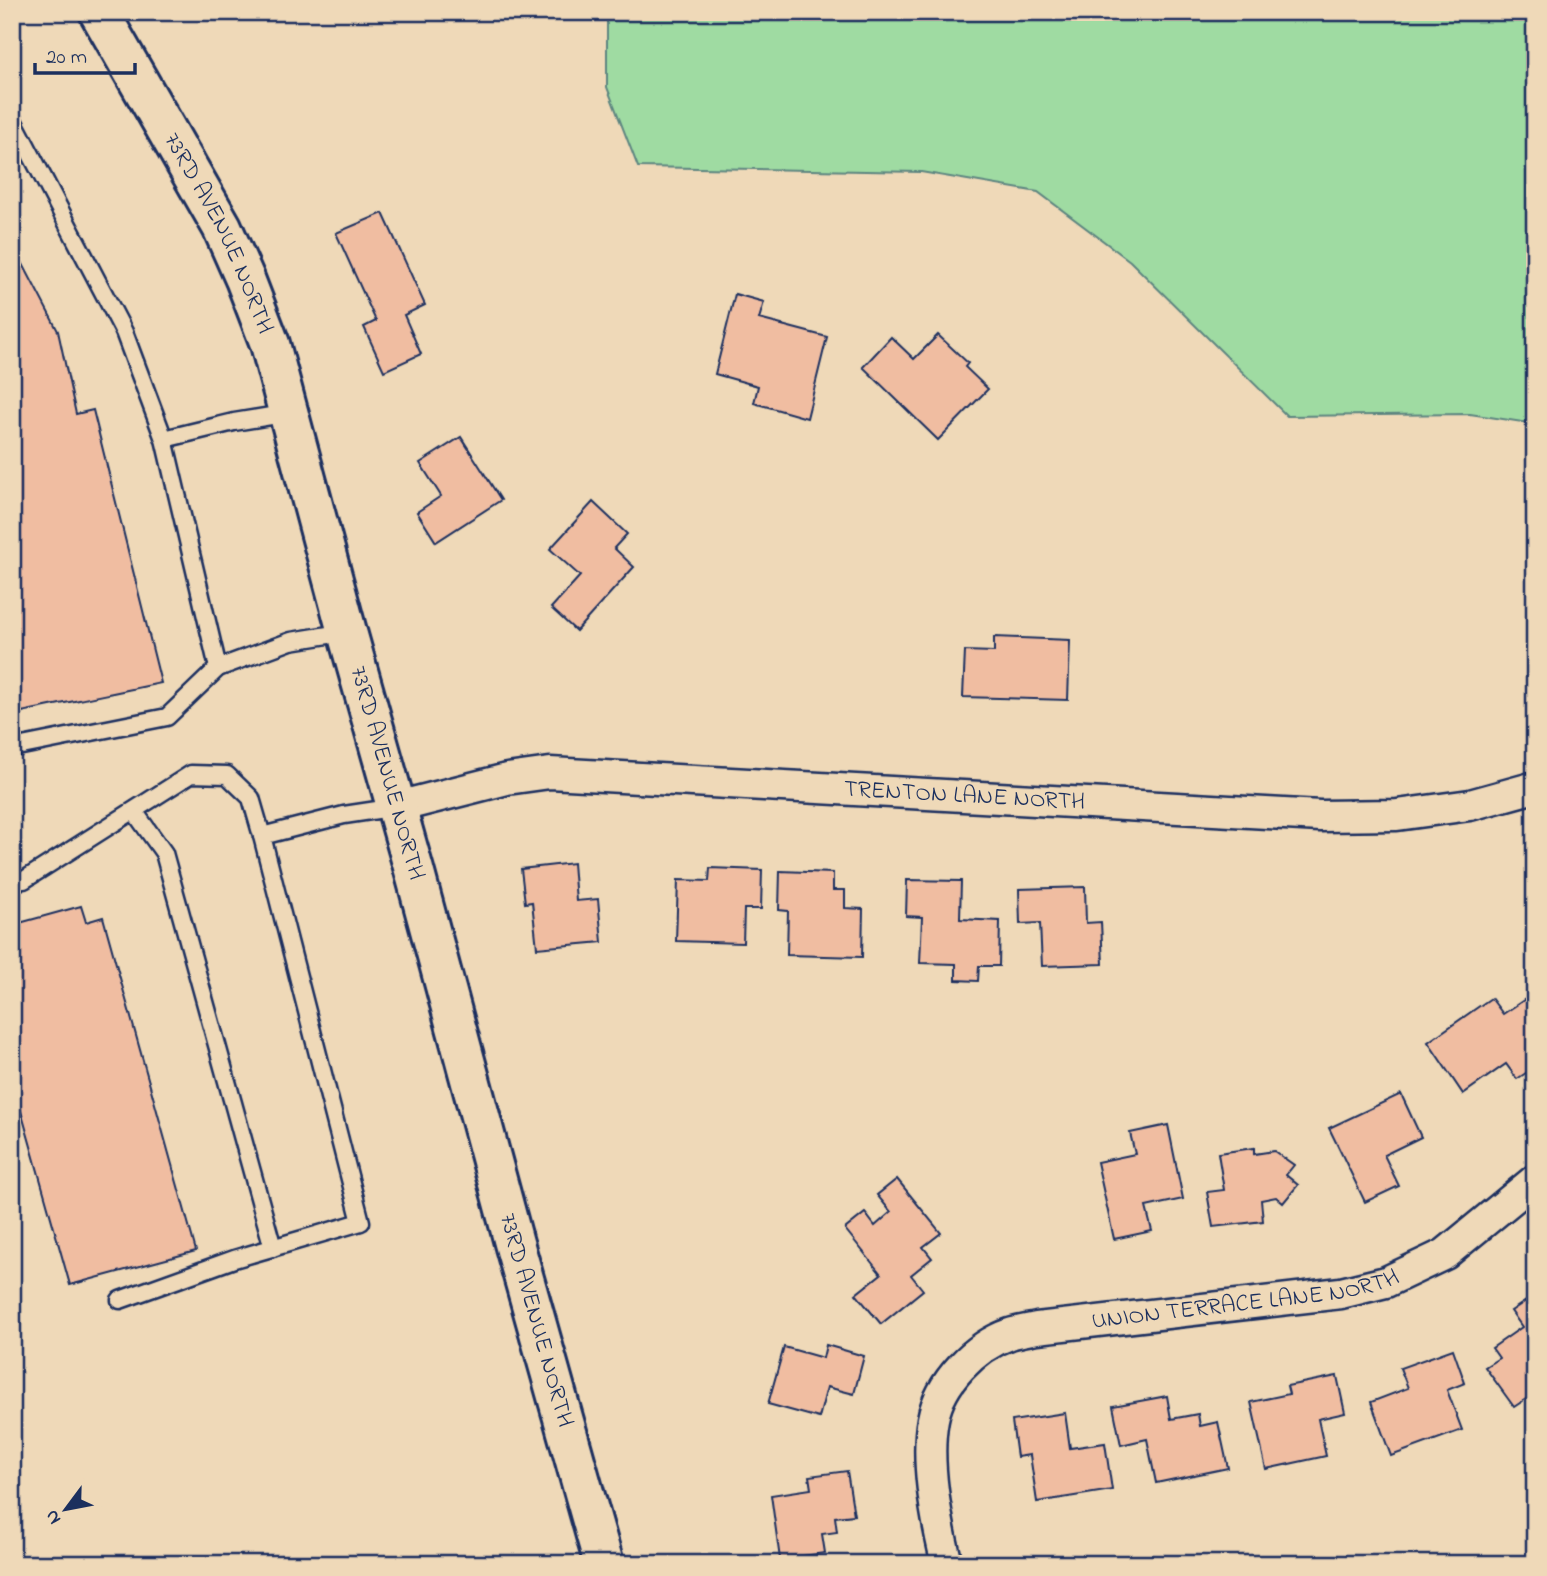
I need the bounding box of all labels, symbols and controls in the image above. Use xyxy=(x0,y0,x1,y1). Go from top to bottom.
scale bar xyxy=(35,32,135,76)
text: 20 m xyxy=(46,43,87,73)
street label: 73RD AVENUE NORTH xyxy=(154,126,282,339)
street label: 73RD AVENUE NORTH xyxy=(340,662,433,884)
street label: TRENTON LANE NORTH xyxy=(843,772,1086,820)
street label: 73RD AVENUE NORTH xyxy=(489,1209,582,1431)
street label: UNION TERRACE LANE NORTH xyxy=(1090,1261,1405,1339)
north arrow xyxy=(32,1474,102,1544)
text: N xyxy=(39,1504,69,1529)

